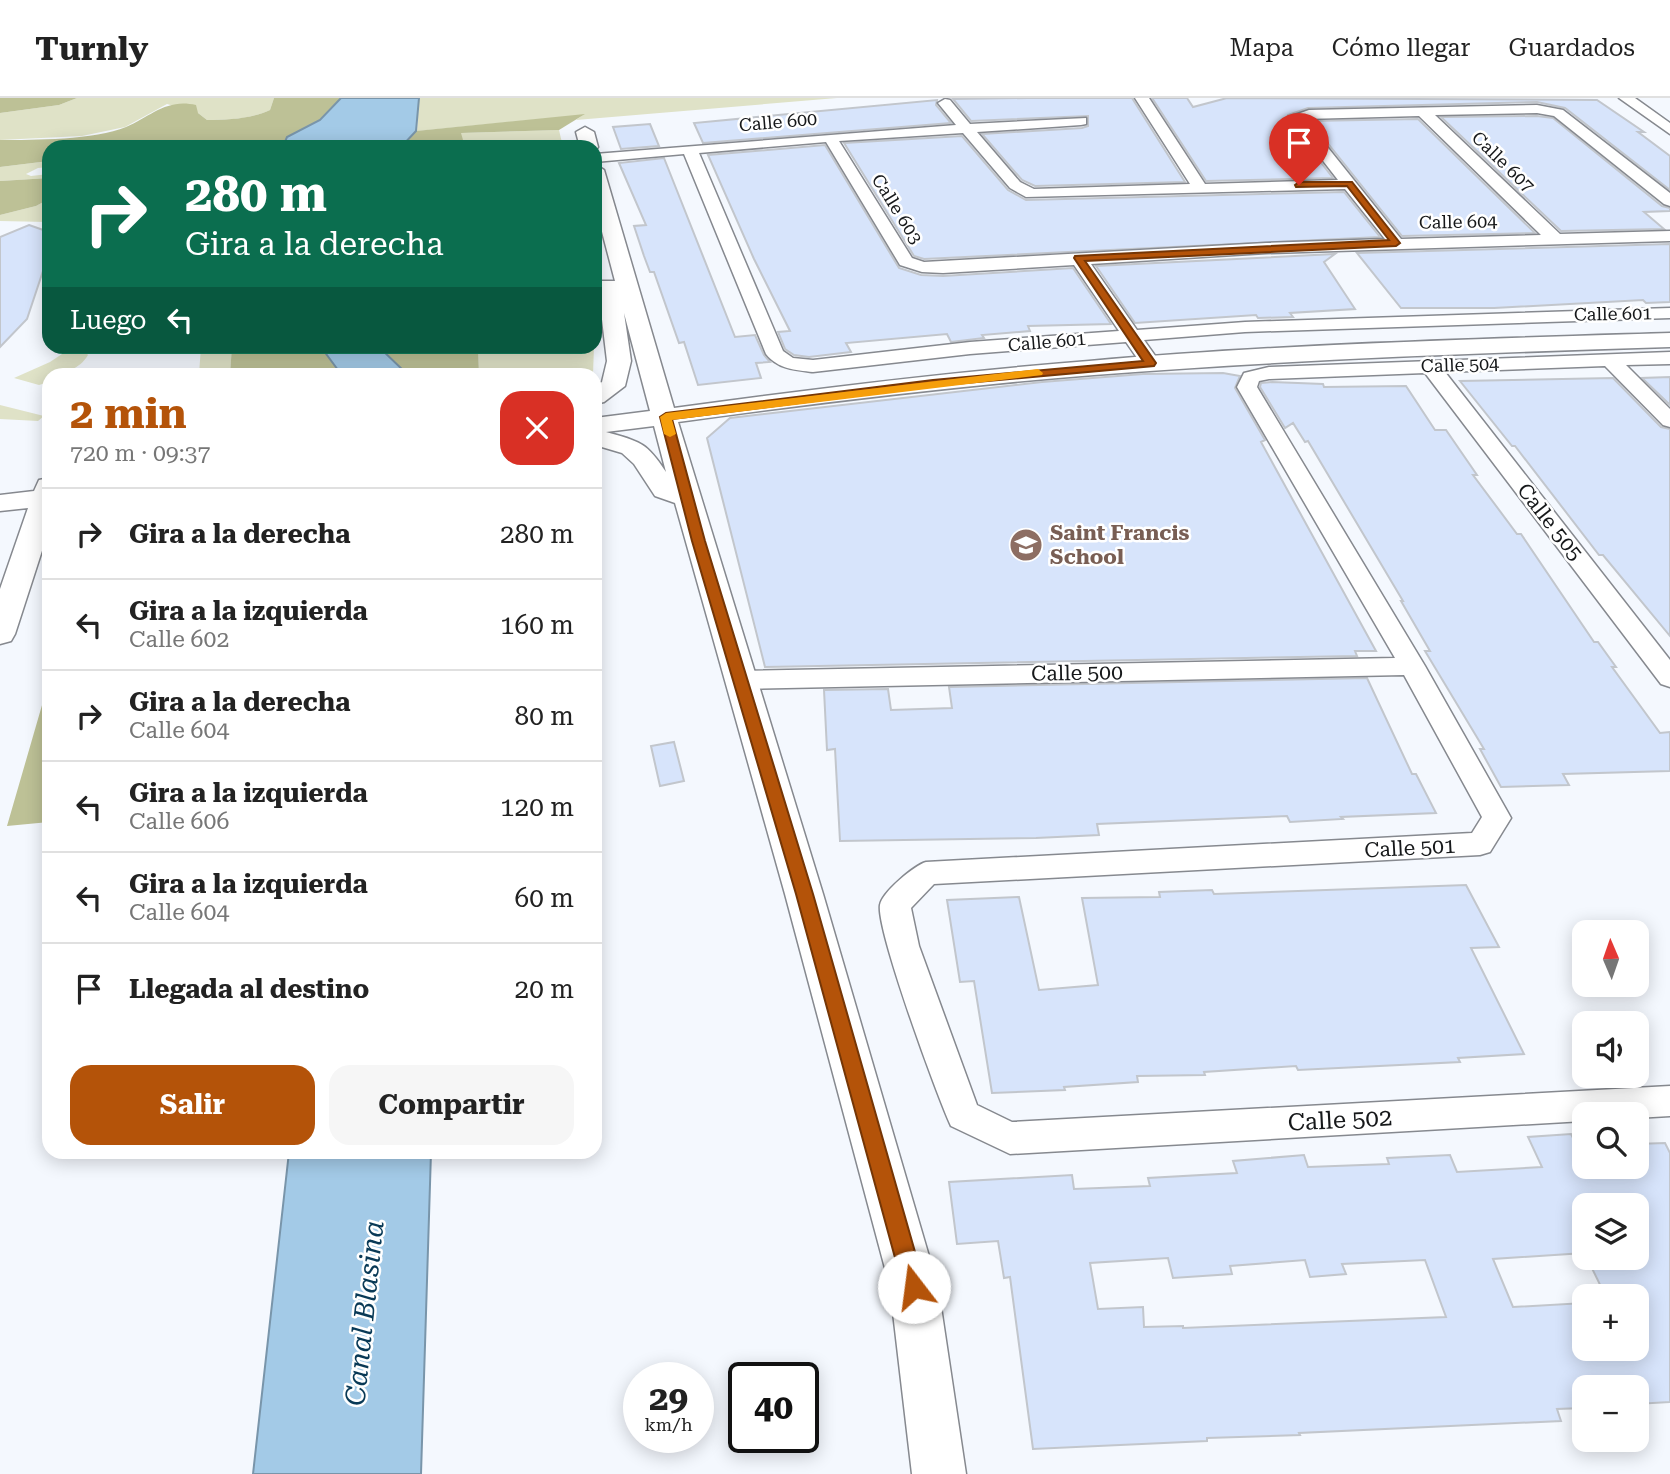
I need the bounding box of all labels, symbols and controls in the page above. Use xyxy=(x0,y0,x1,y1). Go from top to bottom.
text: Turnly xyxy=(35,29,149,68)
text: Mapa xyxy=(1230,34,1294,62)
text: Cómo llegar xyxy=(1332,34,1470,62)
text: Guardados xyxy=(1508,34,1635,62)
street label: Calle 600 xyxy=(738,108,818,135)
pin xyxy=(1269,113,1329,185)
icon: arrive xyxy=(1280,124,1318,162)
street label: Calle 607 xyxy=(1468,127,1539,196)
text: 280 m xyxy=(185,166,327,223)
icon: right xyxy=(70,168,161,259)
street label: Calle 603 xyxy=(868,170,927,248)
street label: Calle 604 xyxy=(1419,210,1497,233)
text: Gira a la derecha xyxy=(185,225,444,263)
icon: left xyxy=(161,301,199,339)
street label: Calle 601 xyxy=(1574,302,1652,325)
text: Luego xyxy=(70,305,147,335)
street label: Calle 601 xyxy=(1007,328,1087,355)
street label: Calle 504 xyxy=(1420,353,1500,376)
text: 2 min xyxy=(70,389,187,438)
button: close xyxy=(500,391,574,465)
text: 720 m · 09:37 xyxy=(70,440,210,467)
street label: Calle 505 xyxy=(1512,479,1588,565)
icon: right xyxy=(70,515,108,553)
text: Gira a la derecha xyxy=(129,519,350,549)
text: 280 m xyxy=(500,519,574,549)
place label: Saint Francis School xyxy=(1050,521,1189,569)
school or university icon: Saint Francis School xyxy=(1007,526,1045,564)
text: Gira a la izquierda xyxy=(129,596,368,626)
icon: left xyxy=(70,606,108,644)
text: 160 m xyxy=(500,610,574,640)
text: Calle 602 xyxy=(129,626,229,653)
street label: Calle 500 xyxy=(1031,660,1123,686)
text: Gira a la derecha xyxy=(129,687,350,717)
icon: right xyxy=(70,697,108,735)
text: 80 m xyxy=(515,701,574,731)
text: Calle 604 xyxy=(129,717,229,744)
text: Gira a la izquierda xyxy=(129,778,368,808)
icon: left xyxy=(70,788,108,826)
text: 120 m xyxy=(500,792,574,822)
text: Calle 606 xyxy=(129,808,229,835)
street label: Calle 501 xyxy=(1364,834,1456,862)
text: Gira a la izquierda xyxy=(129,869,368,899)
icon: left xyxy=(70,879,108,917)
text: 60 m xyxy=(515,883,574,913)
text: Calle 604 xyxy=(129,899,229,926)
north arrow xyxy=(1572,920,1648,998)
map controls xyxy=(1572,920,1649,1452)
icon: arrive xyxy=(70,970,108,1008)
text: Llegada al destino xyxy=(129,974,369,1004)
text: 20 m xyxy=(515,974,574,1004)
button: sound xyxy=(1572,1011,1649,1088)
button: Salir xyxy=(70,1065,315,1145)
button: Compartir xyxy=(329,1065,574,1145)
button: search xyxy=(1572,1102,1649,1179)
street label: Calle 502 xyxy=(1287,1103,1393,1137)
button: layers xyxy=(1572,1193,1649,1270)
water label: Canal Blasina xyxy=(338,1219,391,1407)
position arrow xyxy=(877,1250,951,1324)
button: + xyxy=(1572,1284,1649,1361)
speed limit sign: 40 xyxy=(728,1362,819,1453)
button: − xyxy=(1572,1375,1649,1452)
text: 29 xyxy=(649,1378,688,1419)
text: km/h xyxy=(644,1414,693,1435)

